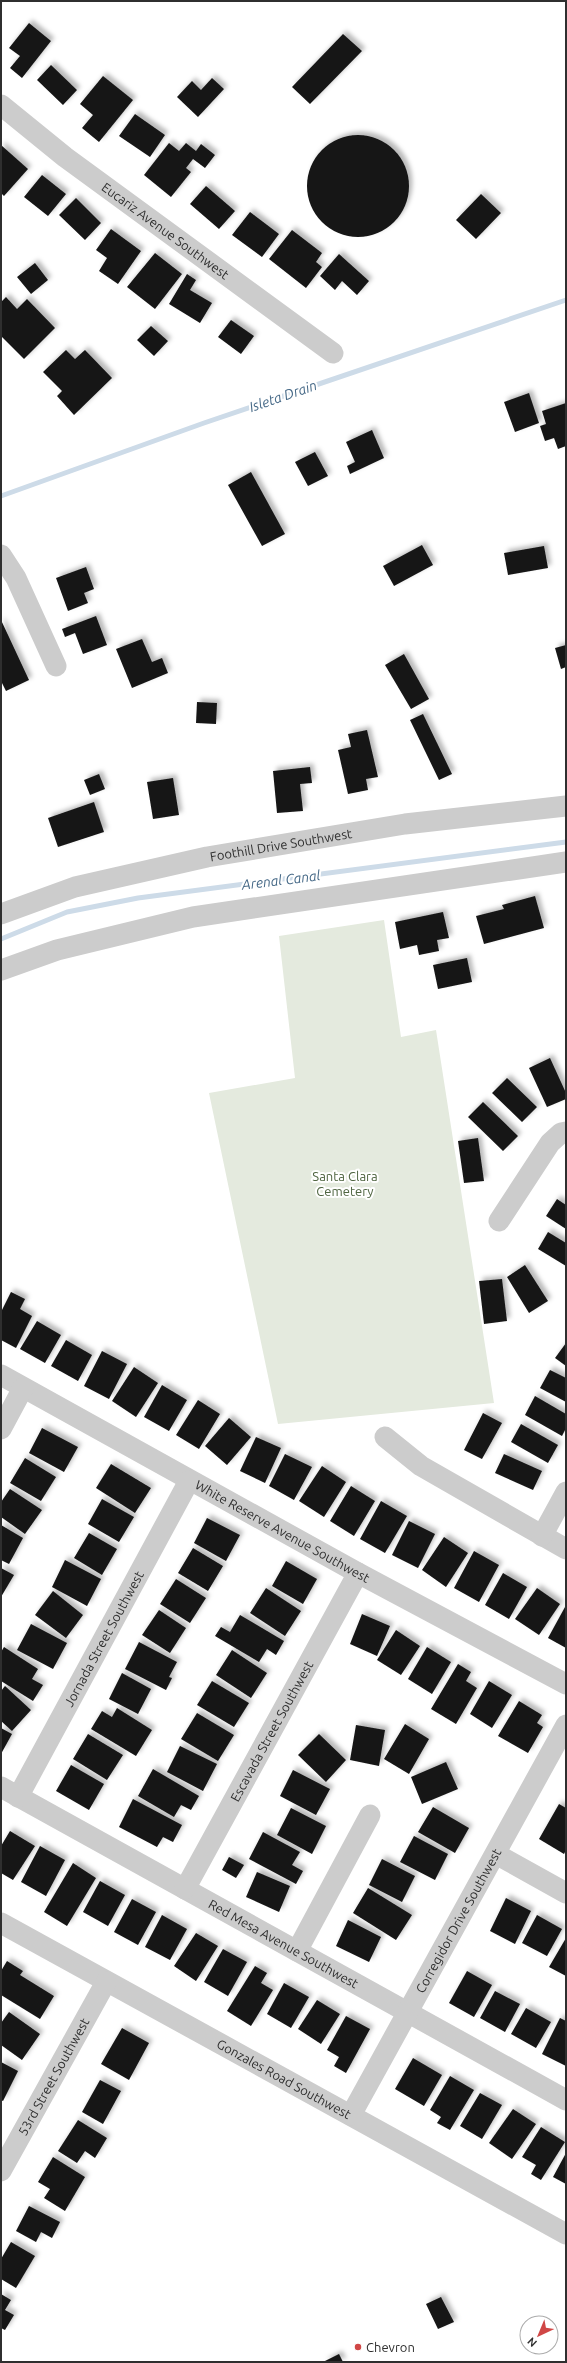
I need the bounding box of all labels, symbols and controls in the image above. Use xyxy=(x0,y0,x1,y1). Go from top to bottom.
street label: Eucariz Avenue Southwest xyxy=(99,180,232,282)
water label: Isleta Drain xyxy=(247,377,319,415)
street label: Foothill Drive Southwest xyxy=(209,826,353,863)
water label: Arenal Canal xyxy=(240,867,321,893)
park label: Santa Clara Cemetery xyxy=(312,1169,378,1198)
street label: White Reserve Avenue Southwest xyxy=(193,1477,372,1585)
street label: Jornada Street Southwest xyxy=(61,1568,146,1709)
street label: Escavada Street Southwest xyxy=(227,1659,315,1804)
street label: Corregidor Drive Southwest xyxy=(413,1846,504,1995)
street label: Red Mesa Avenue Southwest xyxy=(206,1896,361,1991)
street label: 53rd Street Southwest xyxy=(15,2016,92,2138)
street label: Gonzales Road Southwest xyxy=(214,2036,353,2121)
north arrow xyxy=(519,2315,559,2355)
text: N xyxy=(525,2335,539,2349)
place label: Chevron xyxy=(366,2340,415,2354)
marker: Chevron xyxy=(353,2342,363,2352)

